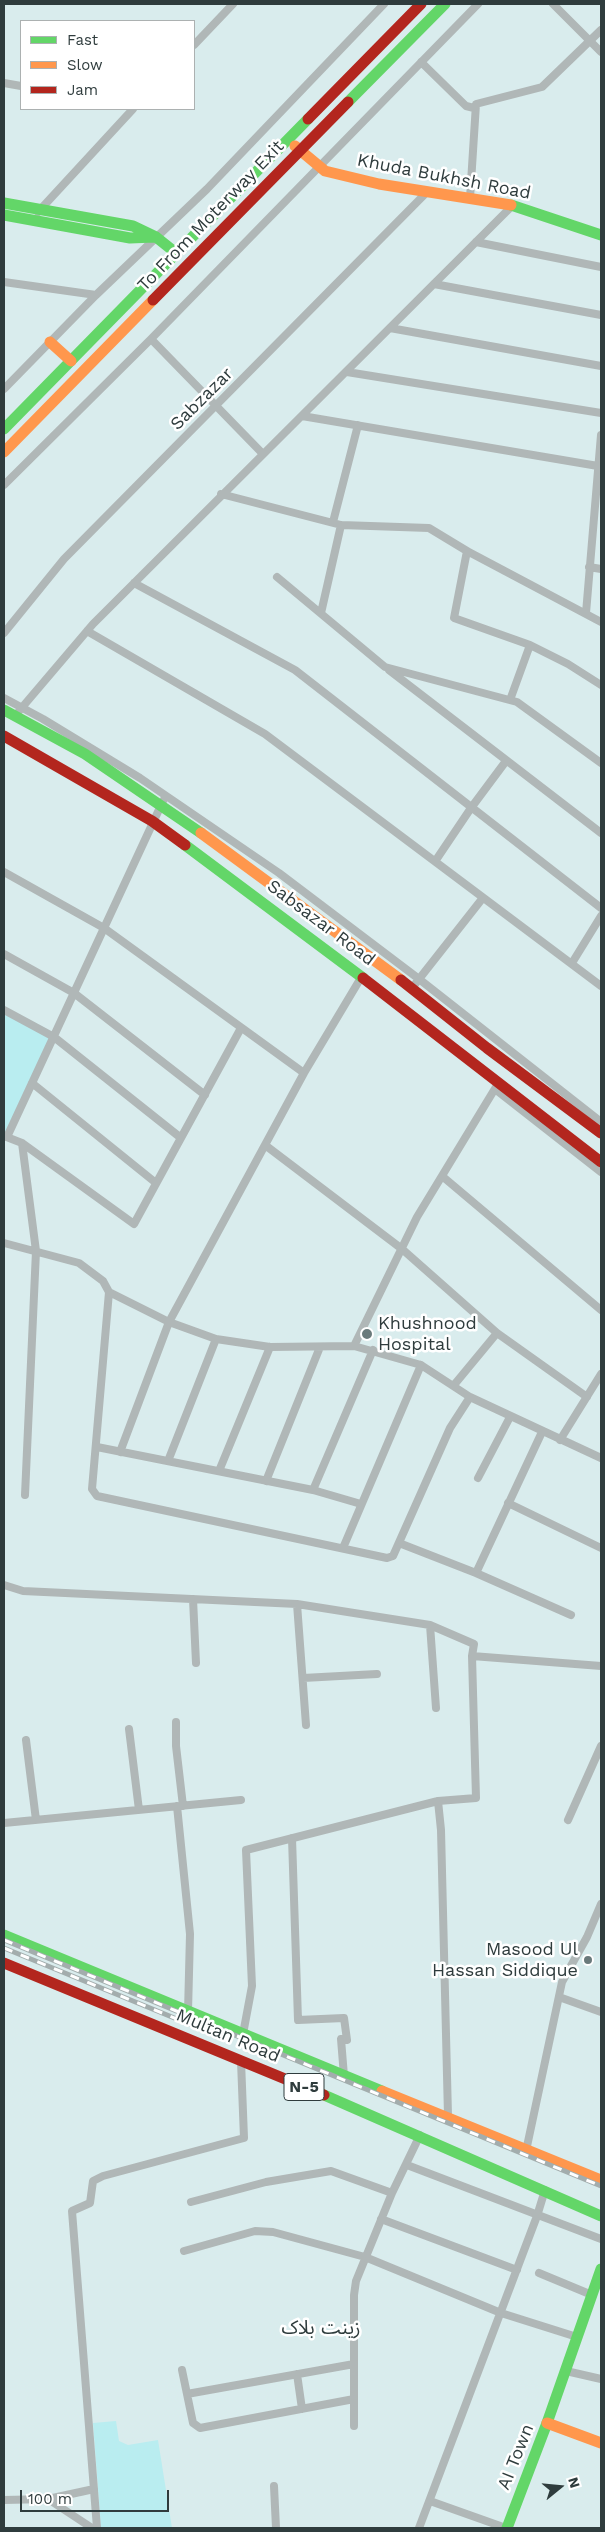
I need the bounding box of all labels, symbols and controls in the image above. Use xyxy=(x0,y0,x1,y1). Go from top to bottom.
legend xyxy=(20,20,195,110)
text: Fast xyxy=(67,31,98,49)
text: Slow xyxy=(67,56,103,74)
text: Jam xyxy=(67,81,98,99)
street label: To From Moterway Exit xyxy=(133,136,289,296)
street label: Khuda Bukhsh Road xyxy=(355,150,533,204)
street label: Sabzazar xyxy=(166,363,238,435)
street label: Sabsazar Road xyxy=(263,875,379,971)
place label: Khushnood Hospital xyxy=(378,1313,477,1356)
marker: Khushnood Hospital xyxy=(360,1327,374,1341)
place label: Masood Ul Hassan Siddique xyxy=(432,1939,578,1982)
marker: Masood Ul Hassan Siddique xyxy=(582,1954,594,1966)
street label: Multan Road xyxy=(173,2004,283,2068)
road number: N-5 xyxy=(284,2074,324,2100)
district label: زینت بلاک xyxy=(281,2317,361,2339)
street label: AI Town xyxy=(493,2421,539,2493)
north arrow xyxy=(535,2462,585,2512)
text: N xyxy=(565,2475,584,2490)
scale bar xyxy=(22,2480,171,2512)
text: 100 m xyxy=(28,2490,72,2508)

